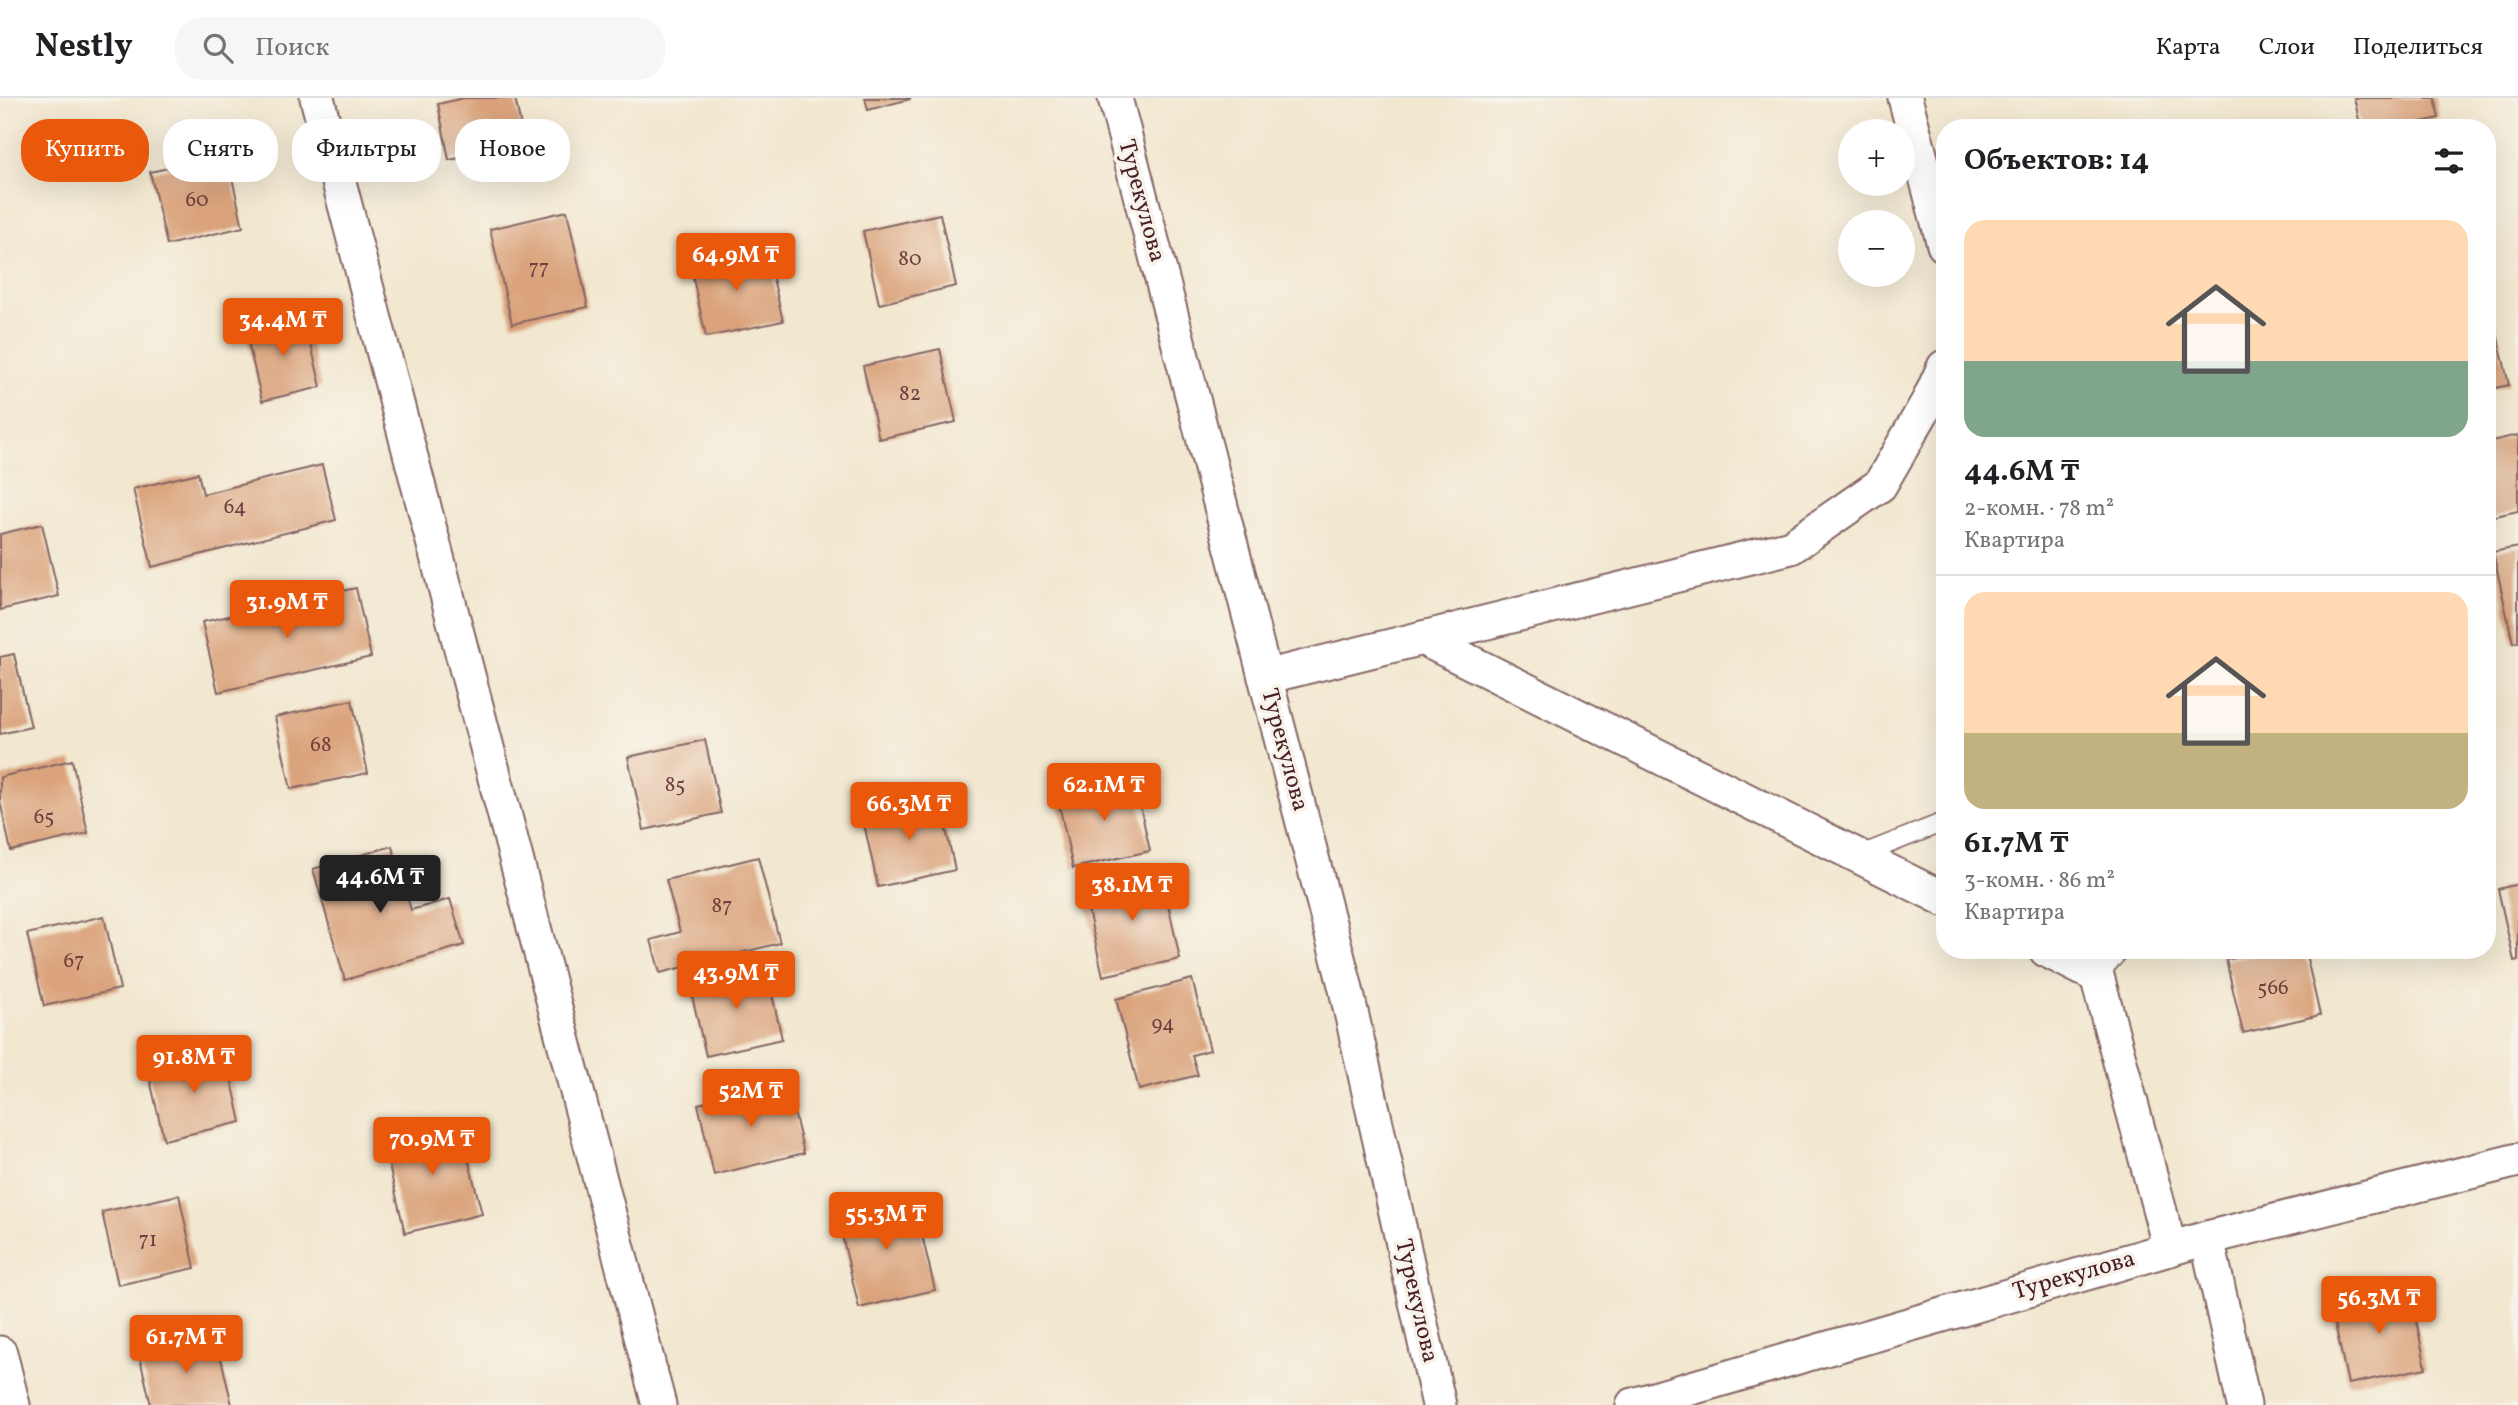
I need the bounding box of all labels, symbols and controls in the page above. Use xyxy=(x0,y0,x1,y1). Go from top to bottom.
search box xyxy=(175,17,665,80)
text: Nestly xyxy=(35,25,133,71)
icon: search xyxy=(199,29,237,67)
text: Поиск xyxy=(255,30,329,66)
text: Карта xyxy=(2156,31,2221,65)
text: Слои xyxy=(2259,31,2315,65)
text: Поделиться xyxy=(2353,31,2483,65)
chip: Купить xyxy=(21,119,149,182)
chip: Снять xyxy=(163,119,278,182)
chip: Фильтры xyxy=(292,119,441,182)
chip: Новое xyxy=(455,119,570,182)
map controls xyxy=(1838,119,1915,287)
button: + xyxy=(1838,119,1915,196)
street label: Турекулова xyxy=(1108,136,1174,266)
text: Объектов: 14 xyxy=(1964,140,2149,182)
icon: filters xyxy=(2430,142,2468,180)
house number: 60 xyxy=(185,186,209,215)
button: − xyxy=(1838,210,1915,287)
pin: 64.9M ₸ xyxy=(671,234,801,293)
text: 64.9M ₸ xyxy=(692,240,780,272)
house number: 80 xyxy=(898,245,922,274)
house number: 77 xyxy=(529,254,549,283)
icon: home xyxy=(2153,266,2279,392)
pin: 34.4M ₸ xyxy=(218,299,348,358)
text: 34.4M ₸ xyxy=(239,305,327,337)
house number: 82 xyxy=(899,380,921,409)
text: 44.6M ₸ xyxy=(1964,451,2080,493)
house number: 64 xyxy=(224,493,246,522)
text: 2-комн. · 78 m² xyxy=(1964,493,2114,525)
text: Квартира xyxy=(1964,525,2065,557)
pin: 31.9M ₸ xyxy=(222,580,352,640)
text: 31.9M ₸ xyxy=(246,587,328,619)
icon: home xyxy=(2153,638,2279,764)
street label: Турекулова xyxy=(1251,685,1317,815)
house number: 68 xyxy=(310,731,332,760)
pin: 62.1M ₸ xyxy=(1039,764,1169,823)
text: 62.1M ₸ xyxy=(1063,770,1145,802)
house number: 85 xyxy=(665,771,685,800)
pin: 66.3M ₸ xyxy=(844,782,974,842)
text: 66.3M ₸ xyxy=(867,789,951,821)
house number: 65 xyxy=(34,803,54,832)
text: 61.7M ₸ xyxy=(1964,823,2069,865)
pin: 44.6M ₸ xyxy=(315,856,445,915)
text: 44.6M ₸ xyxy=(336,862,424,894)
pin: 38.1M ₸ xyxy=(1067,864,1197,923)
text: 3-комн. · 86 m² xyxy=(1964,865,2115,897)
text: 38.1M ₸ xyxy=(1091,870,1173,902)
house number: 87 xyxy=(712,892,732,921)
text: Квартира xyxy=(1964,897,2065,929)
house number: 67 xyxy=(64,947,84,976)
pin: 43.9M ₸ xyxy=(671,951,801,1011)
text: 43.9M ₸ xyxy=(693,958,779,990)
house number: 566 xyxy=(2257,974,2289,1003)
house number: 94 xyxy=(1152,1010,1174,1039)
pin: 91.8M ₸ xyxy=(129,1035,259,1095)
text: 91.8M ₸ xyxy=(153,1042,235,1074)
pin: 52M ₸ xyxy=(702,1070,800,1129)
text: 52M ₸ xyxy=(719,1076,783,1108)
pin: 70.9M ₸ xyxy=(367,1118,497,1177)
text: 70.9M ₸ xyxy=(389,1124,475,1156)
pin: 55.3M ₸ xyxy=(821,1192,951,1252)
text: 55.3M ₸ xyxy=(845,1199,927,1231)
house number: 71 xyxy=(139,1226,157,1255)
street label: Турекулова xyxy=(1385,1236,1447,1366)
street label: Турекулова xyxy=(2009,1242,2139,1310)
pin: 56.3M ₸ xyxy=(2314,1276,2444,1336)
text: 56.3M ₸ xyxy=(2337,1283,2421,1315)
pin: 61.7M ₸ xyxy=(121,1316,251,1375)
text: 61.7M ₸ xyxy=(146,1322,226,1354)

